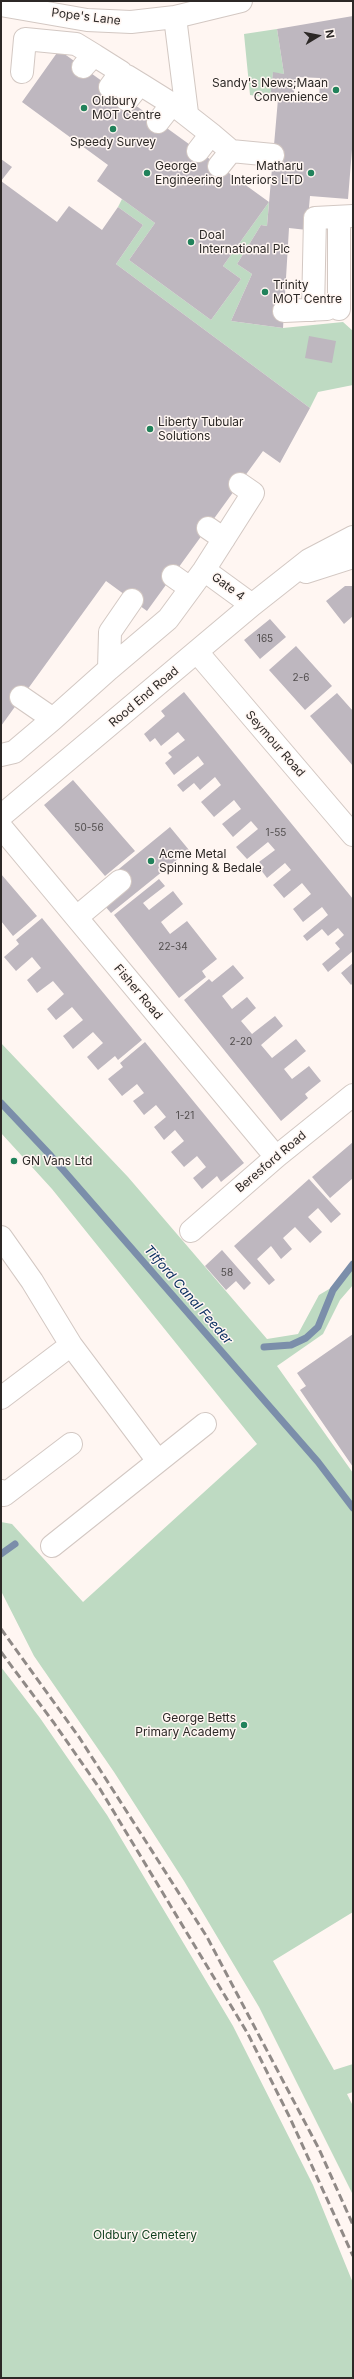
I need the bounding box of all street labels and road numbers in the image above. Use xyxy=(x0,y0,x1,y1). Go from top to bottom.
street label: Pope's Lane xyxy=(50,6,122,28)
street label: Gate 4 xyxy=(209,570,247,604)
street label: Rood End Road xyxy=(106,664,182,730)
street label: Seymour Road xyxy=(242,708,308,780)
street label: Fisher Road xyxy=(111,962,165,1022)
street label: Beresford Road xyxy=(233,1128,309,1196)

